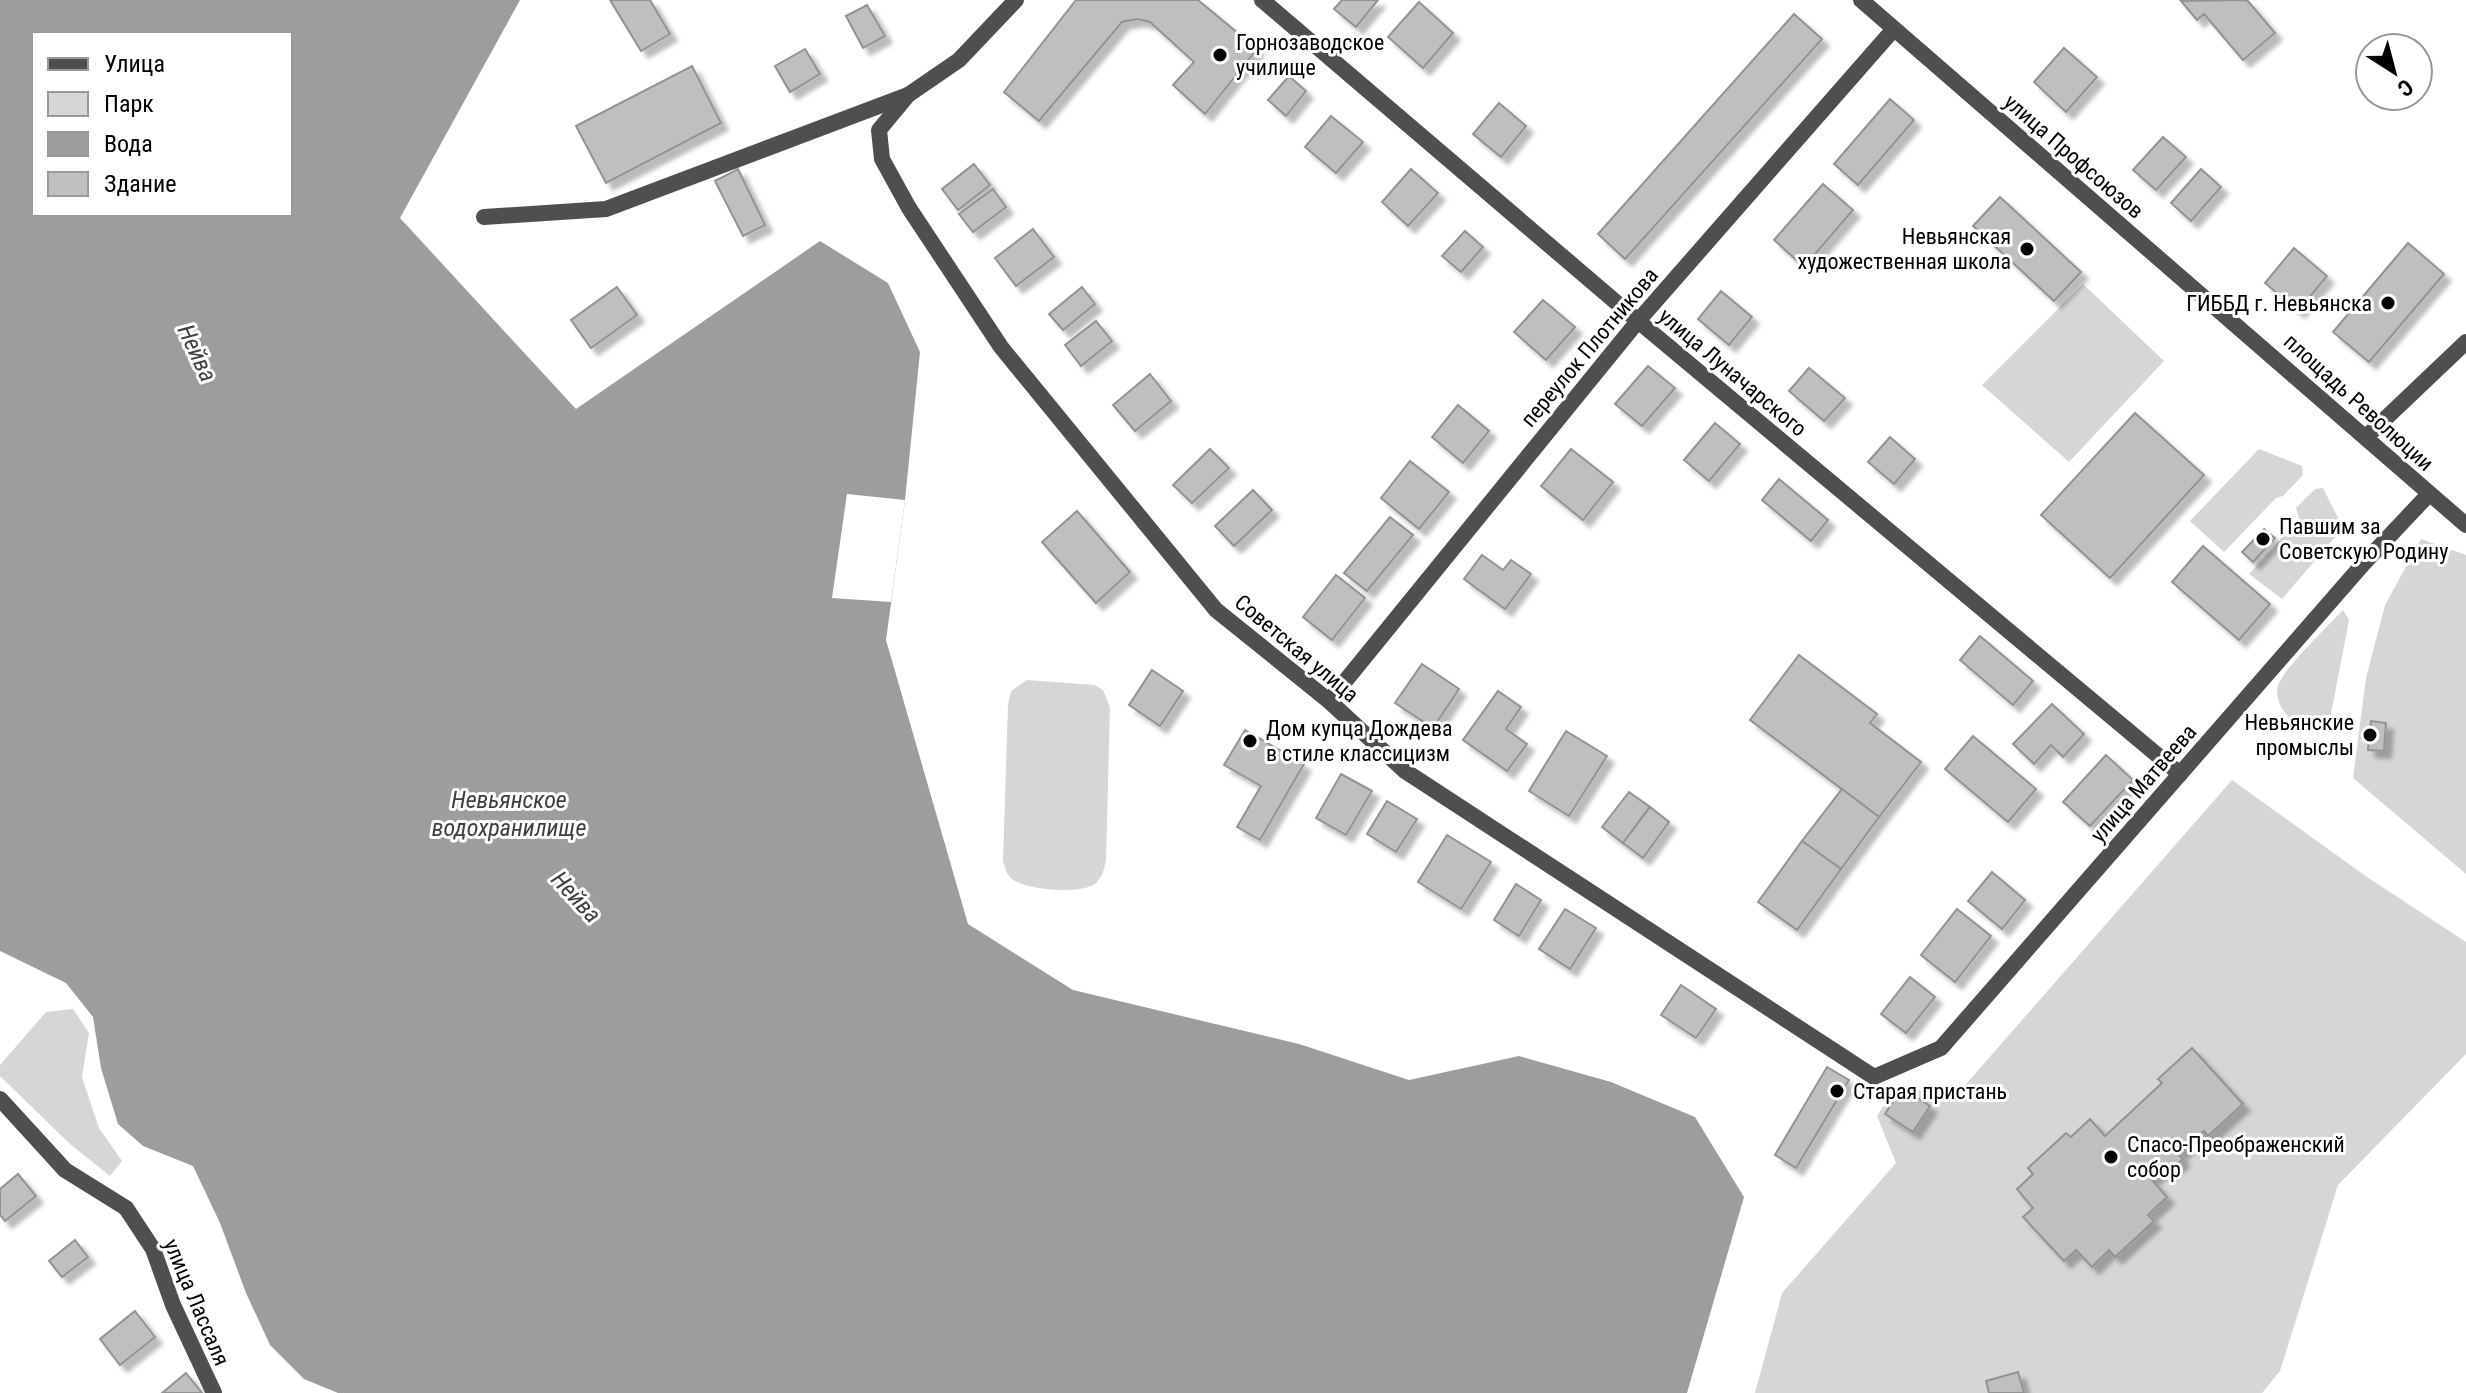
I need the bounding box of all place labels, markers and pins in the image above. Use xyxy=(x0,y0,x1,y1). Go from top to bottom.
place label: Горнозаводское училище xyxy=(1236,30,1384,80)
marker: Горнозаводское училище xyxy=(1211,46,1229,64)
place label: Невьянская художественная школа xyxy=(1798,224,2011,274)
marker: Невьянская художественная школа xyxy=(2018,240,2036,258)
place label: ГИББД г. Невьянска xyxy=(2186,291,2372,316)
marker: ГИББД г. Невьянска xyxy=(2379,294,2397,312)
place label: Павшим за Советскую Родину xyxy=(2279,514,2448,564)
marker: Павшим за Советскую Родину xyxy=(2254,530,2272,548)
place label: Невьянские промыслы xyxy=(2244,710,2354,760)
place label: Дом купца Дождева в стиле классицизм xyxy=(1266,716,1453,766)
marker: Невьянские промыслы xyxy=(2361,726,2379,744)
marker: Дом купца Дождева в стиле классицизм xyxy=(1241,732,1259,750)
place label: Старая пристань xyxy=(1853,1079,2007,1104)
marker: Старая пристань xyxy=(1828,1082,1846,1100)
place label: Спасо-Преображенский собор xyxy=(2127,1132,2345,1182)
marker: Спасо-Преображенский собор xyxy=(2102,1148,2120,1166)

